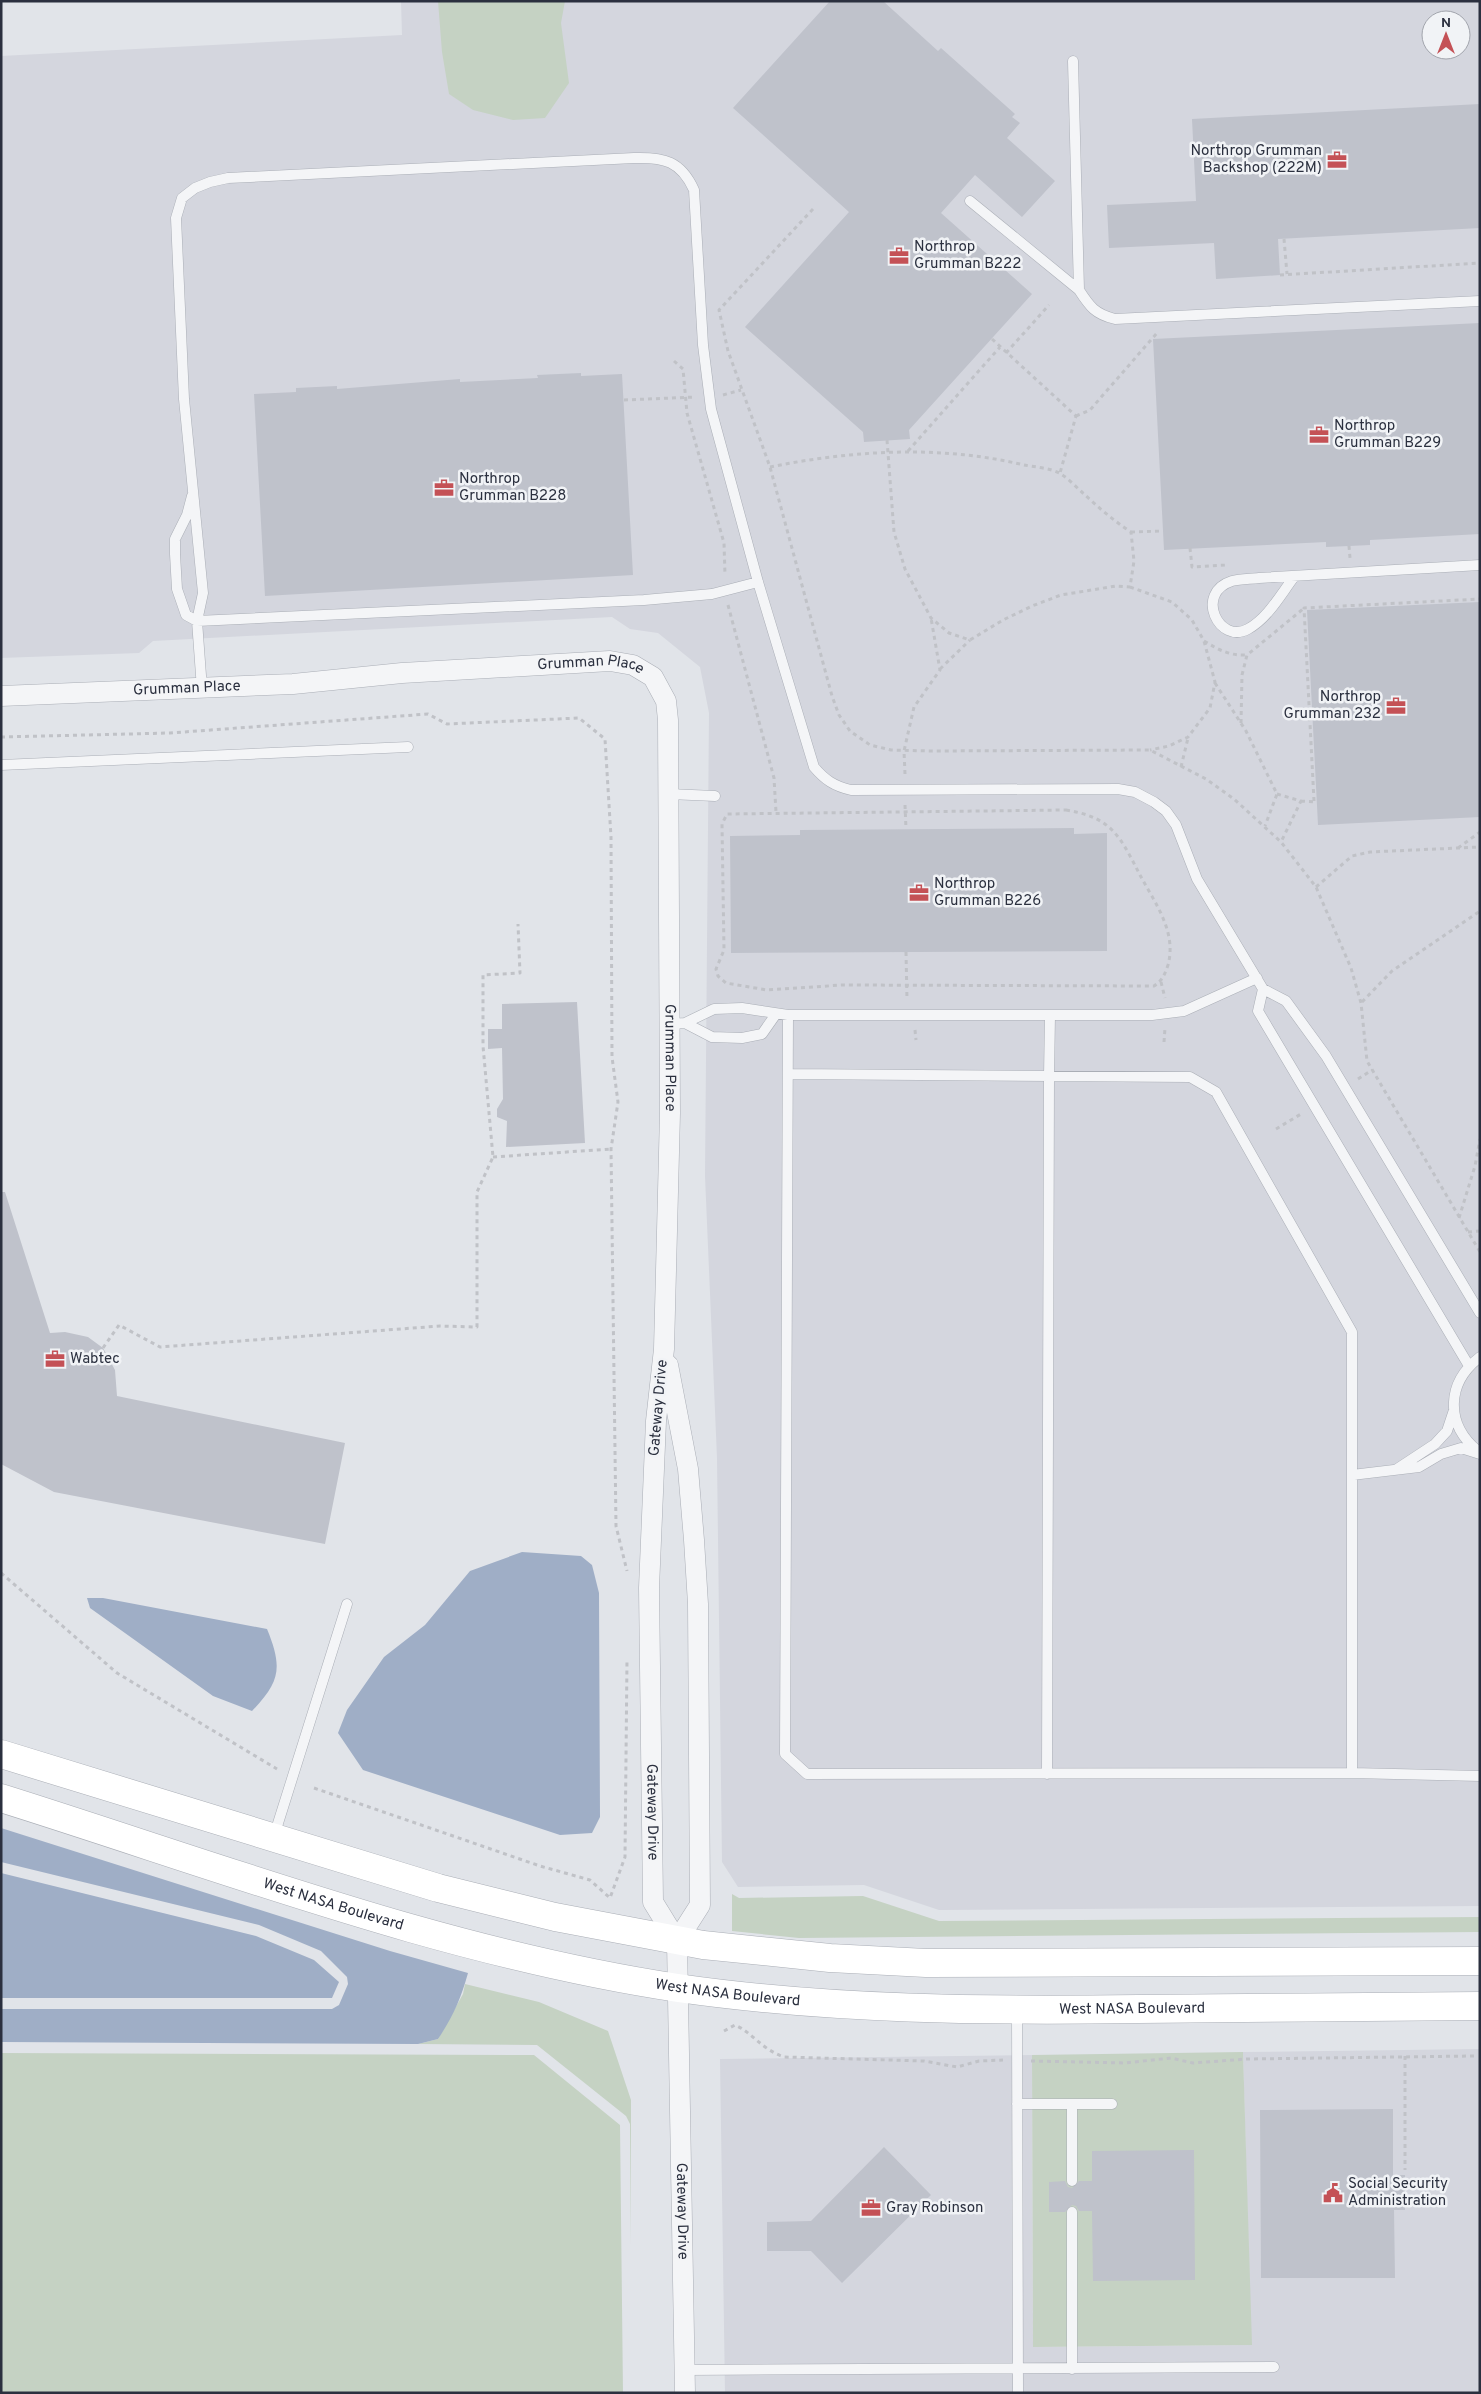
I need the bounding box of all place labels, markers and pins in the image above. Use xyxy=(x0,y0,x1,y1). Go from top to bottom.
place label: Northrop Grumman Backshop (222M) xyxy=(1190,142,1322,178)
office icon: Northrop Grumman Backshop (222M) xyxy=(1326,149,1348,171)
place label: Northrop Grumman B222 xyxy=(914,238,1021,274)
office icon: Northrop Grumman B222 xyxy=(888,245,910,267)
place label: Northrop Grumman B229 xyxy=(1334,417,1441,453)
office icon: Northrop Grumman B229 xyxy=(1308,424,1330,446)
place label: Northrop Grumman B228 xyxy=(459,470,566,506)
office icon: Northrop Grumman B228 xyxy=(433,477,455,499)
place label: Northrop Grumman 232 xyxy=(1284,688,1381,724)
office icon: Northrop Grumman 232 xyxy=(1385,695,1407,717)
place label: Northrop Grumman B226 xyxy=(934,875,1041,911)
office icon: Northrop Grumman B226 xyxy=(908,882,930,904)
office icon: Wabtec xyxy=(44,1348,66,1370)
place label: Wabtec xyxy=(70,1350,120,1369)
place label: Social Security Administration xyxy=(1348,2175,1448,2211)
public building icon: Social Security Administration xyxy=(1322,2182,1344,2204)
office icon: Gray Robinson xyxy=(860,2197,882,2219)
place label: Gray Robinson xyxy=(886,2199,983,2218)

